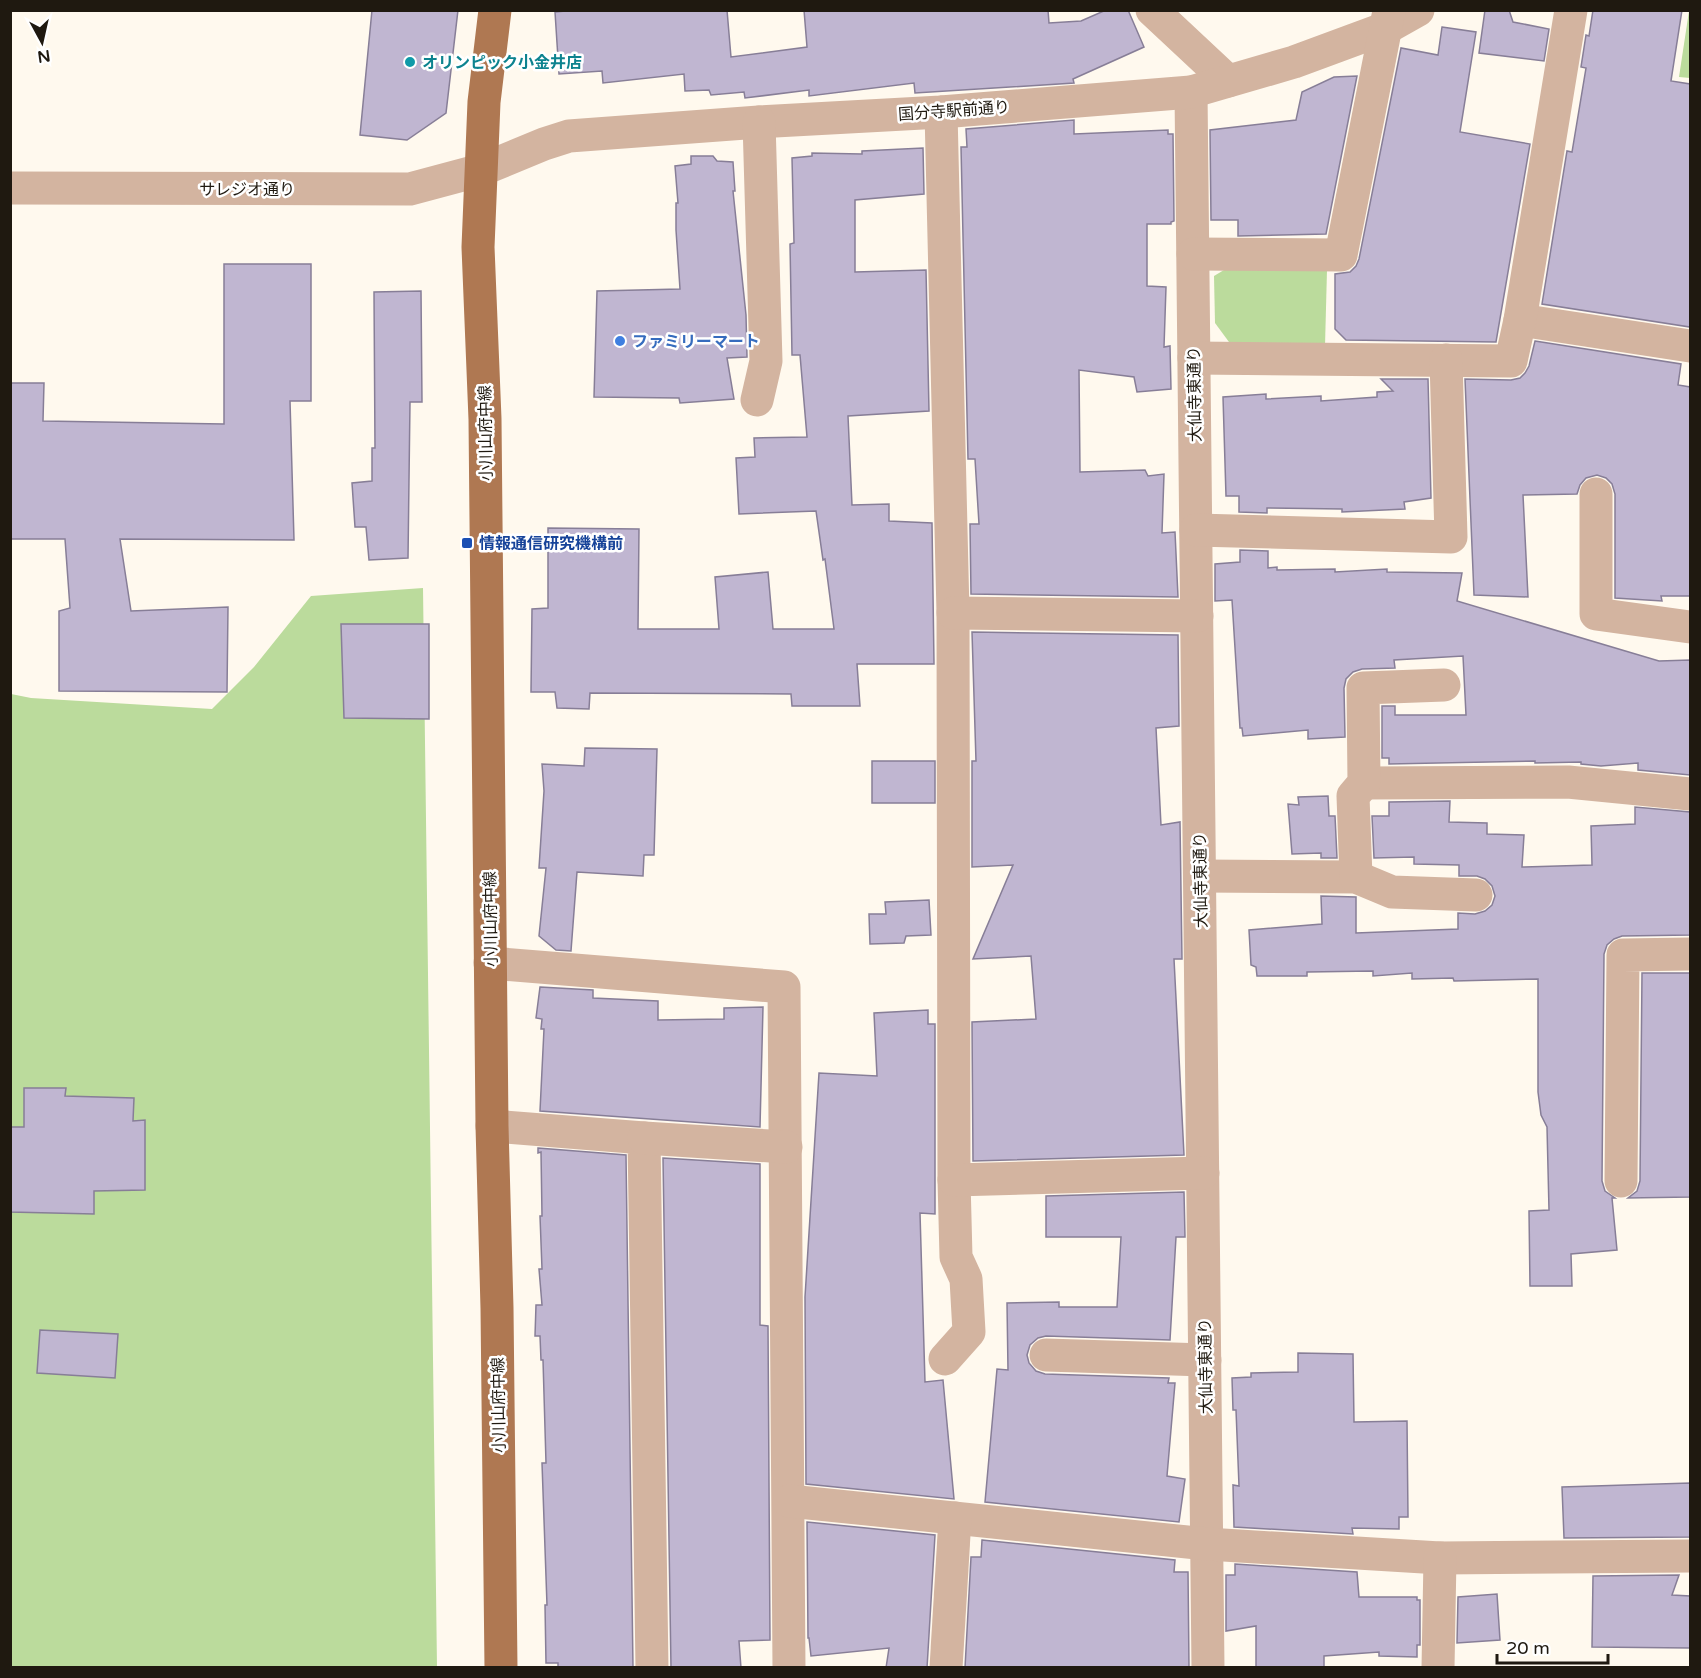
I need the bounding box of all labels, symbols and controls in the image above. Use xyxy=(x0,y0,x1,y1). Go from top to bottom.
north arrow xyxy=(12,12,72,72)
text: N xyxy=(36,45,52,67)
place label: オリンピック小金井店 xyxy=(422,53,582,73)
marker: オリンピック小金井店 xyxy=(403,55,417,69)
street label: 国分寺駅前通り xyxy=(898,97,1011,125)
street label: サレジオ通り xyxy=(199,180,295,200)
place label: ファミリーマート xyxy=(632,332,760,352)
marker: ファミリーマート xyxy=(613,334,627,348)
street label: 大仙寺東通り xyxy=(1184,346,1206,442)
street label: 小川山府中線 xyxy=(475,385,497,481)
place label: 情報通信研究機構前 xyxy=(479,534,623,554)
marker: 情報通信研究機構前 xyxy=(460,536,474,550)
street label: 大仙寺東通り xyxy=(1190,832,1212,928)
street label: 小川山府中線 xyxy=(480,871,502,967)
street label: 大仙寺東通り xyxy=(1195,1318,1217,1414)
street label: 小川山府中線 xyxy=(488,1357,510,1453)
scale bar xyxy=(1497,1627,1608,1665)
text: 20 m xyxy=(1506,1637,1550,1659)

